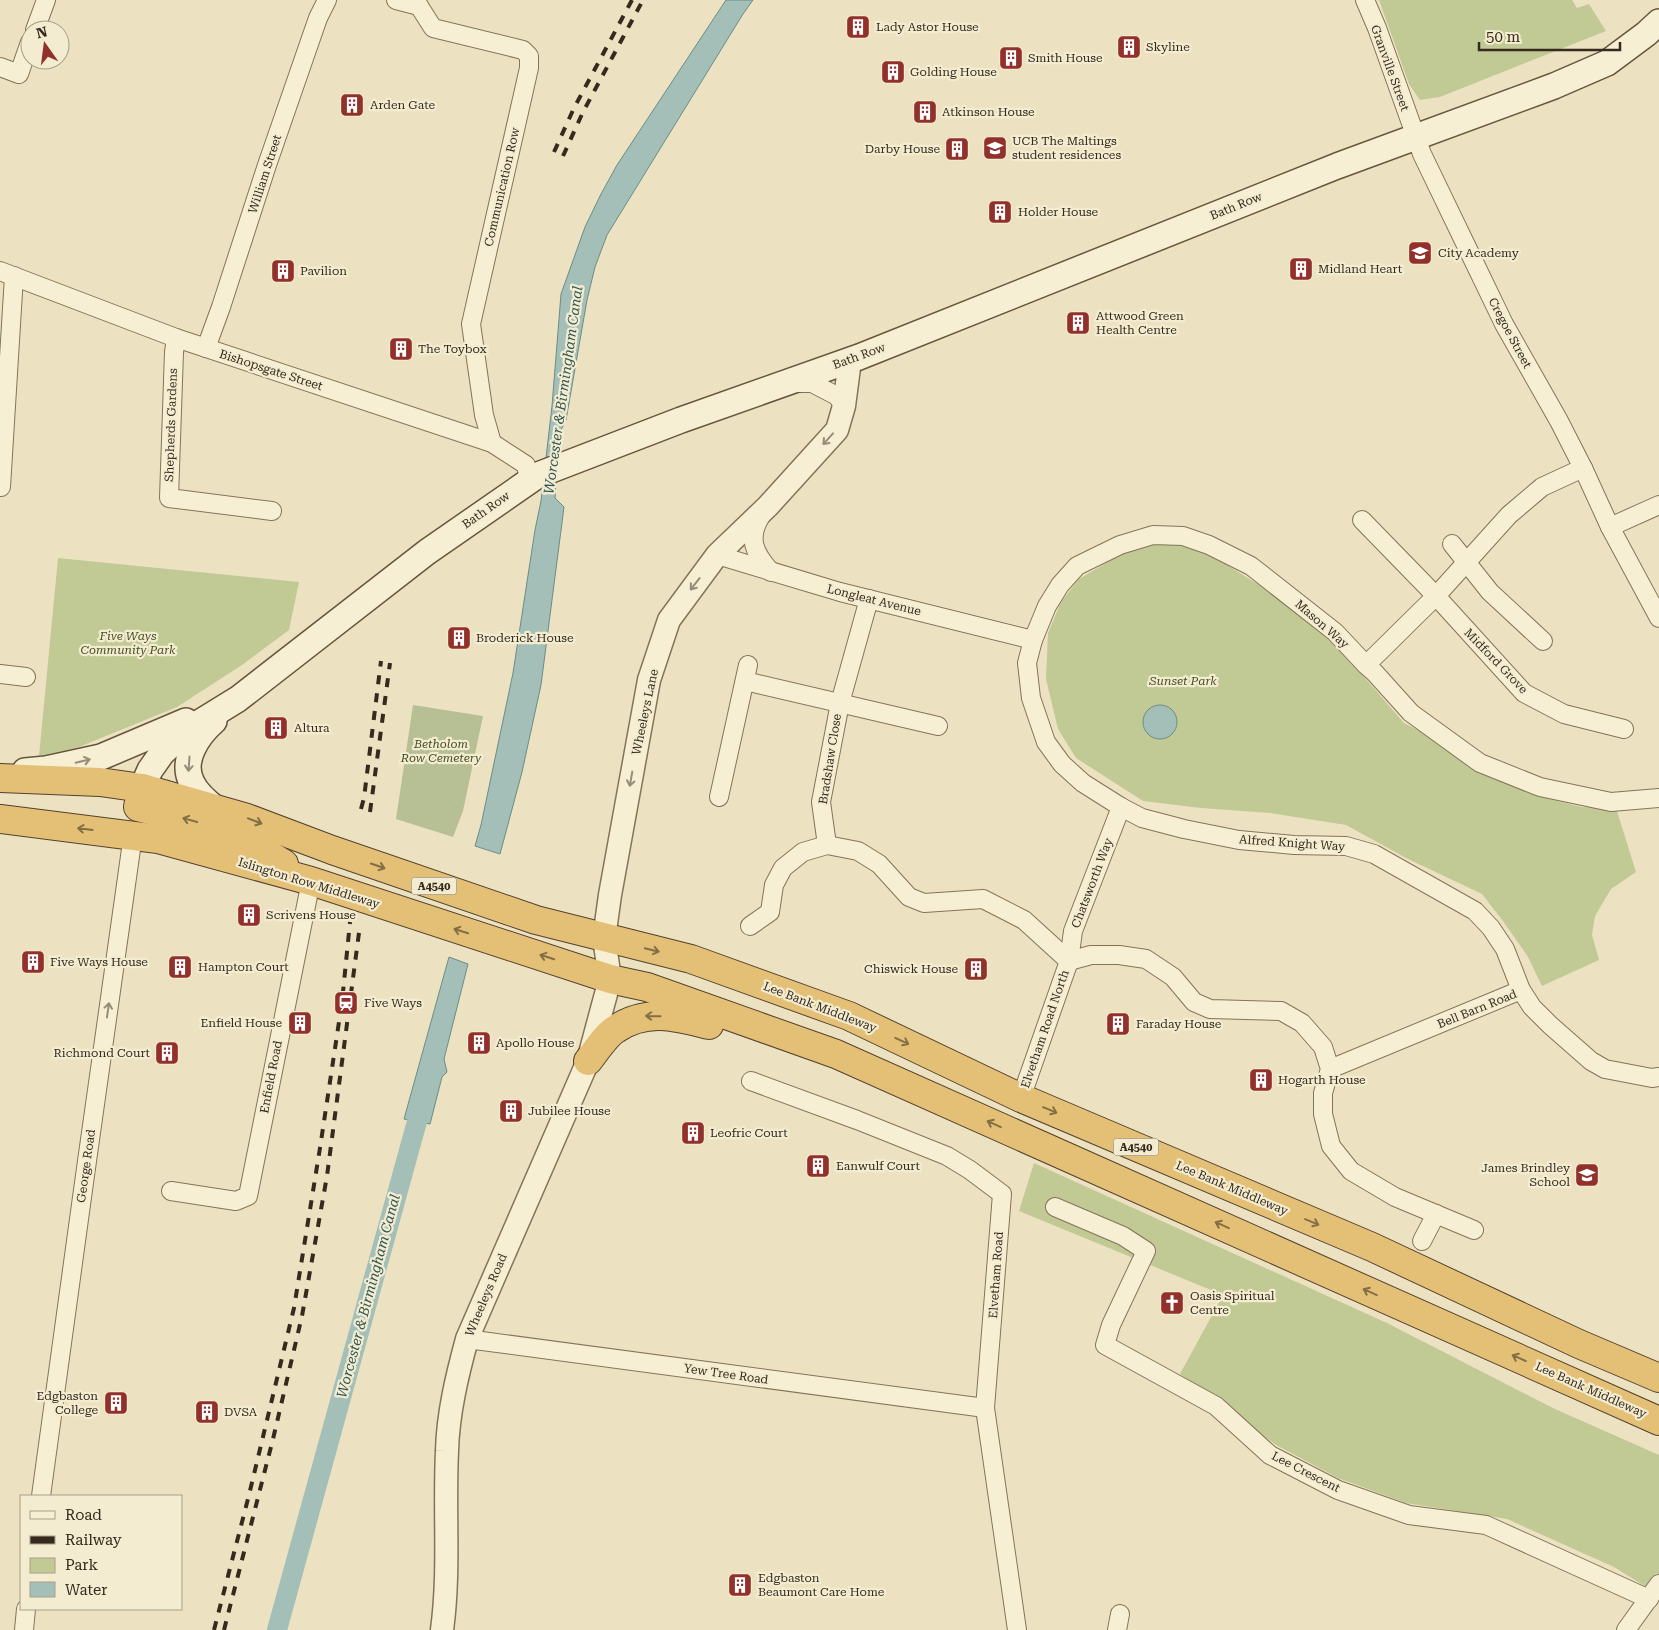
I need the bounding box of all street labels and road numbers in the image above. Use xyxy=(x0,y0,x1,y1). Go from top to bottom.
street label: Granville Street xyxy=(1368,23,1412,113)
street label: Communication Row xyxy=(482,126,523,248)
street label: William Street xyxy=(246,132,285,215)
street label: Bath Row xyxy=(1208,189,1264,223)
street label: Cregoe Street xyxy=(1486,295,1535,371)
street label: Bath Row xyxy=(831,340,887,372)
street label: Bishopsgate Street xyxy=(218,347,325,393)
street label: Shepherds Gardens xyxy=(162,368,180,482)
street label: Bath Row xyxy=(460,489,513,531)
street label: Longleat Avenue xyxy=(825,582,923,619)
street label: Mason Way xyxy=(1292,597,1352,652)
street label: Midford Grove xyxy=(1461,626,1531,697)
street label: Wheeleys Lane xyxy=(629,667,661,756)
street label: Bradshaw Close xyxy=(816,712,844,805)
street label: Alfred Knight Way xyxy=(1238,832,1346,854)
street label: Chatsworth Way xyxy=(1068,835,1116,930)
street label: Islington Row Middleway xyxy=(237,855,382,911)
road number: A4540 xyxy=(412,878,456,894)
street label: Elvetham Road North xyxy=(1018,968,1072,1090)
street label: Lee Bank Middleway xyxy=(761,979,880,1035)
street label: Bell Barn Road xyxy=(1435,987,1519,1031)
street label: Enfield Road xyxy=(257,1039,285,1115)
street label: George Road xyxy=(74,1128,98,1204)
road number: A4540 xyxy=(1114,1138,1158,1156)
street label: Lee Bank Middleway xyxy=(1174,1158,1291,1218)
street label: Elvetham Road xyxy=(986,1231,1006,1319)
street label: Wheeleys Road xyxy=(462,1251,510,1339)
street label: Lee Bank Middleway xyxy=(1533,1359,1650,1421)
street label: Yew Tree Road xyxy=(683,1361,769,1387)
street label: Lee Crescent xyxy=(1269,1449,1343,1495)

